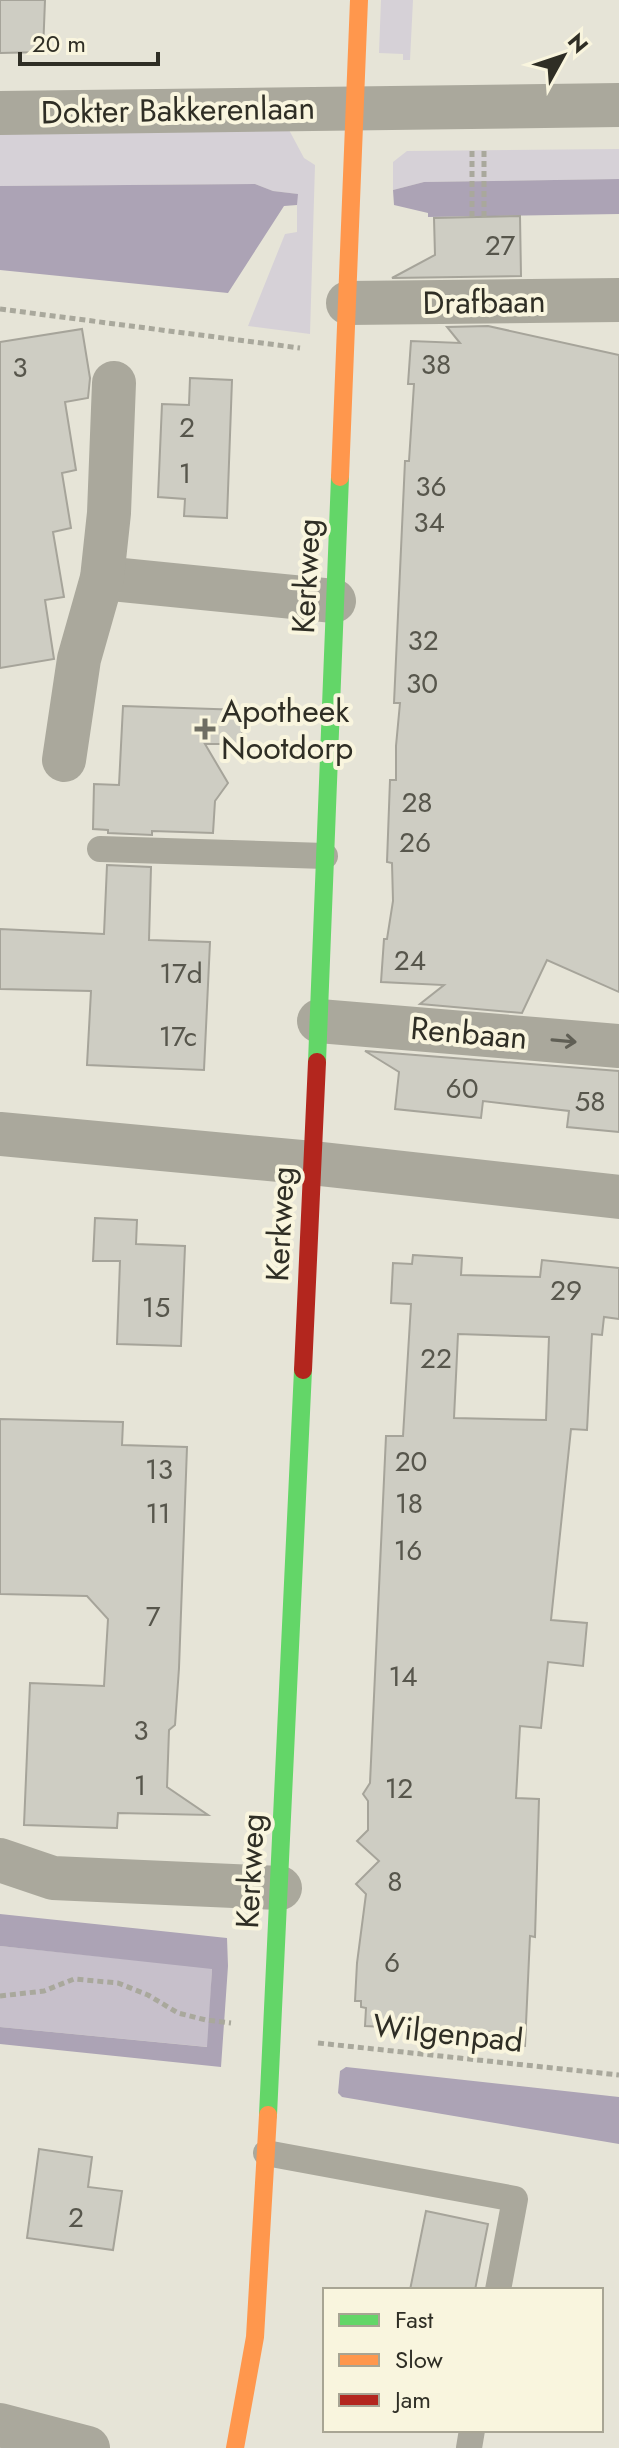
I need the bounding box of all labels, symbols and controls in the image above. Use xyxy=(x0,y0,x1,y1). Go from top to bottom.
scale bar xyxy=(20,16,158,66)
north arrow xyxy=(523,16,603,96)
text: 20 m xyxy=(32,26,86,61)
text: N xyxy=(560,26,596,60)
street label: Dokter Bakkerenlaan xyxy=(41,85,315,135)
house number: 27 xyxy=(485,225,516,266)
street label: Drafbaan xyxy=(422,278,546,326)
house number: 38 xyxy=(421,344,451,385)
house number: 3 xyxy=(12,347,28,388)
house number: 2 xyxy=(179,407,195,448)
house number: 1 xyxy=(179,453,191,494)
house number: 36 xyxy=(415,466,447,507)
house number: 34 xyxy=(413,502,445,543)
street label: Kerkweg xyxy=(280,517,332,635)
house number: 32 xyxy=(407,620,439,661)
house number: 30 xyxy=(406,663,438,704)
place label: Apotheek Nootdorp xyxy=(221,688,353,771)
marker: Apotheek Nootdorp xyxy=(196,720,214,738)
house number: 28 xyxy=(401,782,433,823)
house number: 26 xyxy=(399,822,431,863)
house number: 24 xyxy=(394,940,426,981)
house number: 17d xyxy=(159,953,203,994)
street label: Renbaan xyxy=(409,1005,529,1061)
house number: 17c xyxy=(159,1016,197,1057)
one-way arrow xyxy=(550,1034,577,1049)
house number: 60 xyxy=(446,1068,478,1109)
house number: 58 xyxy=(574,1081,606,1122)
street label: Kerkweg xyxy=(254,1165,306,1283)
house number: 29 xyxy=(550,1270,582,1311)
house number: 15 xyxy=(142,1287,170,1328)
house number: 22 xyxy=(420,1338,452,1379)
house number: 20 xyxy=(395,1441,427,1482)
house number: 13 xyxy=(145,1449,173,1490)
house number: 18 xyxy=(395,1483,423,1524)
house number: 11 xyxy=(145,1493,171,1534)
house number: 16 xyxy=(394,1530,422,1571)
house number: 7 xyxy=(146,1596,161,1637)
house number: 14 xyxy=(389,1656,417,1697)
house number: 3 xyxy=(133,1710,149,1751)
house number: 1 xyxy=(134,1765,146,1806)
house number: 12 xyxy=(385,1768,413,1809)
street label: Kerkweg xyxy=(224,1812,276,1930)
house number: 8 xyxy=(387,1861,403,1902)
house number: 6 xyxy=(384,1942,400,1983)
street label: Wilgenpad xyxy=(371,2002,525,2064)
house number: 2 xyxy=(68,2197,84,2238)
legend xyxy=(323,2288,603,2432)
text: Fast xyxy=(395,2302,433,2337)
text: Slow xyxy=(395,2342,443,2377)
text: Jam xyxy=(392,2382,431,2417)

